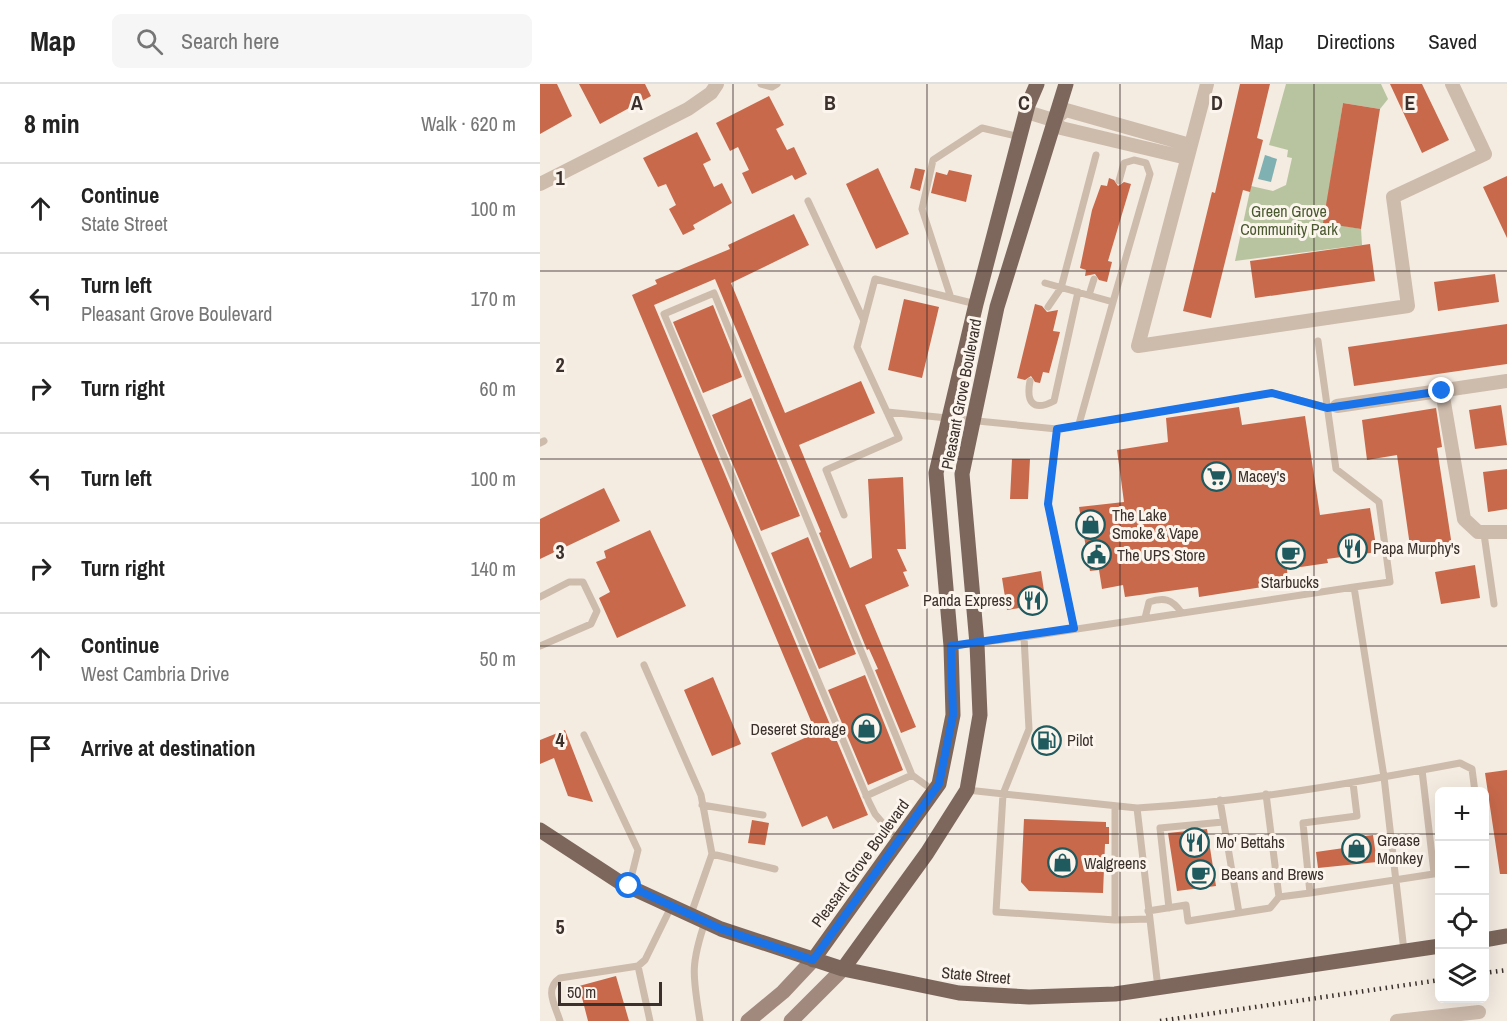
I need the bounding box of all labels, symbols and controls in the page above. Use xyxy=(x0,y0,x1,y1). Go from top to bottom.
search box xyxy=(112,14,532,68)
text: Map xyxy=(30,22,76,60)
icon: search xyxy=(133,25,166,58)
text: Search here xyxy=(181,26,279,56)
text: Map xyxy=(1250,27,1284,56)
text: Directions xyxy=(1317,27,1395,56)
text: Saved xyxy=(1428,27,1477,56)
text: A xyxy=(631,89,643,116)
text: B xyxy=(824,89,836,116)
text: C xyxy=(1018,89,1030,116)
text: D xyxy=(1211,89,1223,116)
text: E xyxy=(1405,89,1416,116)
text: 8 min xyxy=(24,106,80,141)
text: Walk · 620 m xyxy=(421,110,516,137)
text: 1 xyxy=(555,164,565,191)
text: Continue xyxy=(81,180,159,210)
icon: ahead xyxy=(24,192,57,225)
text: 100 m xyxy=(470,195,516,222)
park label: Green Grove Community Park xyxy=(1240,200,1338,240)
text: State Street xyxy=(81,210,168,237)
text: Turn left xyxy=(81,270,152,300)
icon: left xyxy=(24,282,57,315)
text: 170 m xyxy=(470,285,516,312)
text: Pleasant Grove Boulevard xyxy=(81,300,272,327)
street label: Pleasant Grove Boulevard xyxy=(936,317,986,471)
text: 2 xyxy=(555,351,565,378)
icon: right xyxy=(24,372,57,405)
text: Turn right xyxy=(81,373,165,403)
text: 60 m xyxy=(480,375,516,402)
route end xyxy=(1428,377,1454,403)
supermarket icon: Macey's xyxy=(1201,460,1233,492)
icon: left xyxy=(24,462,57,495)
text: Turn left xyxy=(81,463,152,493)
text: 100 m xyxy=(470,465,516,492)
place label: Macey's xyxy=(1238,465,1286,487)
place label: The Lake Smoke & Vape xyxy=(1112,504,1199,544)
shop icon: The Lake Smoke & Vape xyxy=(1075,508,1107,540)
restaurant icon: Papa Murphy's xyxy=(1336,532,1368,564)
place label: Papa Murphy's xyxy=(1373,537,1460,559)
text: 3 xyxy=(555,538,565,565)
cafe icon: Starbucks xyxy=(1274,538,1306,570)
public building icon: The UPS Store xyxy=(1080,539,1112,571)
place label: The UPS Store xyxy=(1117,544,1205,566)
icon: right xyxy=(24,552,57,585)
text: Turn right xyxy=(81,553,165,583)
text: 140 m xyxy=(470,555,516,582)
place label: Starbucks xyxy=(1261,571,1319,593)
restaurant icon: Panda Express xyxy=(1017,584,1049,616)
place label: Panda Express xyxy=(923,589,1012,611)
text: Continue xyxy=(81,630,159,660)
icon: ahead xyxy=(24,642,57,675)
text: 50 m xyxy=(480,645,516,672)
text: West Cambria Drive xyxy=(81,660,229,687)
shop icon: Deseret Storage xyxy=(851,713,883,745)
place label: Deseret Storage xyxy=(750,718,846,740)
fuel station icon: Pilot xyxy=(1030,724,1062,756)
text: 4 xyxy=(555,726,565,753)
place label: Pilot xyxy=(1067,729,1094,751)
icon: arrive xyxy=(24,732,57,765)
text: Arrive at destination xyxy=(81,733,255,763)
map controls xyxy=(1435,787,1489,1003)
button: + xyxy=(1435,787,1489,841)
street label: Pleasant Grove Boulevard xyxy=(806,795,914,931)
restaurant icon: Mo' Bettahs xyxy=(1179,826,1211,858)
place label: Grease Monkey xyxy=(1377,829,1423,869)
place label: Mo' Bettahs xyxy=(1216,831,1285,853)
shop icon: Grease Monkey xyxy=(1340,833,1372,865)
button: − xyxy=(1435,841,1489,895)
shop icon: Walgreens xyxy=(1047,847,1079,879)
place label: Walgreens xyxy=(1084,852,1146,874)
cafe icon: Beans and Brews xyxy=(1184,858,1216,890)
place label: Beans and Brews xyxy=(1221,863,1324,885)
route start xyxy=(615,872,641,898)
button: locate xyxy=(1435,895,1489,949)
text: 5 xyxy=(555,913,565,940)
button: layers xyxy=(1435,949,1489,1003)
street label: State Street xyxy=(941,961,1012,989)
scale bar xyxy=(558,979,662,1006)
text: 50 m xyxy=(567,981,596,1003)

